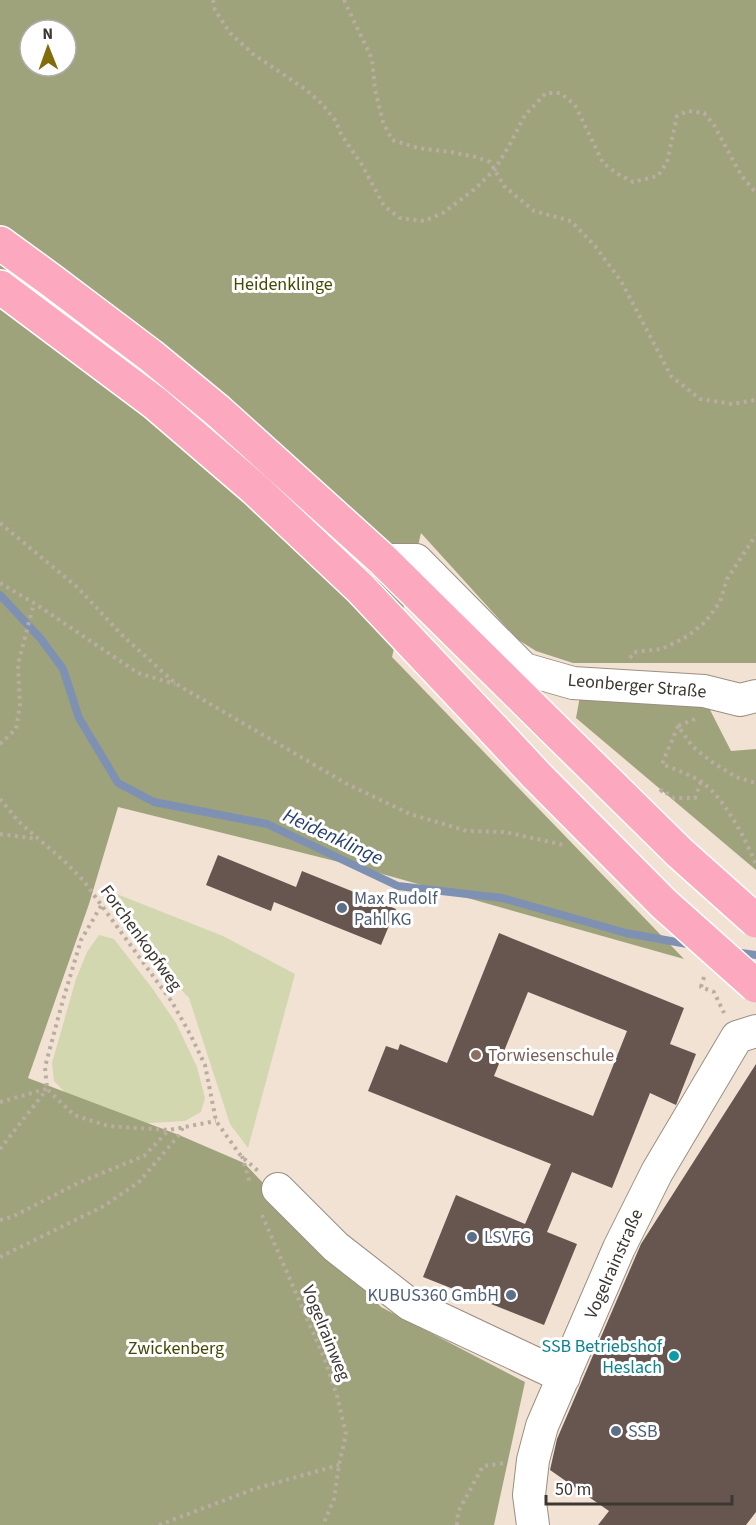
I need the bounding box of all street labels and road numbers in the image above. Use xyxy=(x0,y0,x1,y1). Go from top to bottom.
street label: Leonberger Straße xyxy=(567,667,707,705)
street label: Forchenkopfweg xyxy=(94,880,188,996)
street label: Vogelrainstraße xyxy=(579,1205,649,1323)
street label: Vogelrainweg xyxy=(295,1282,357,1384)

